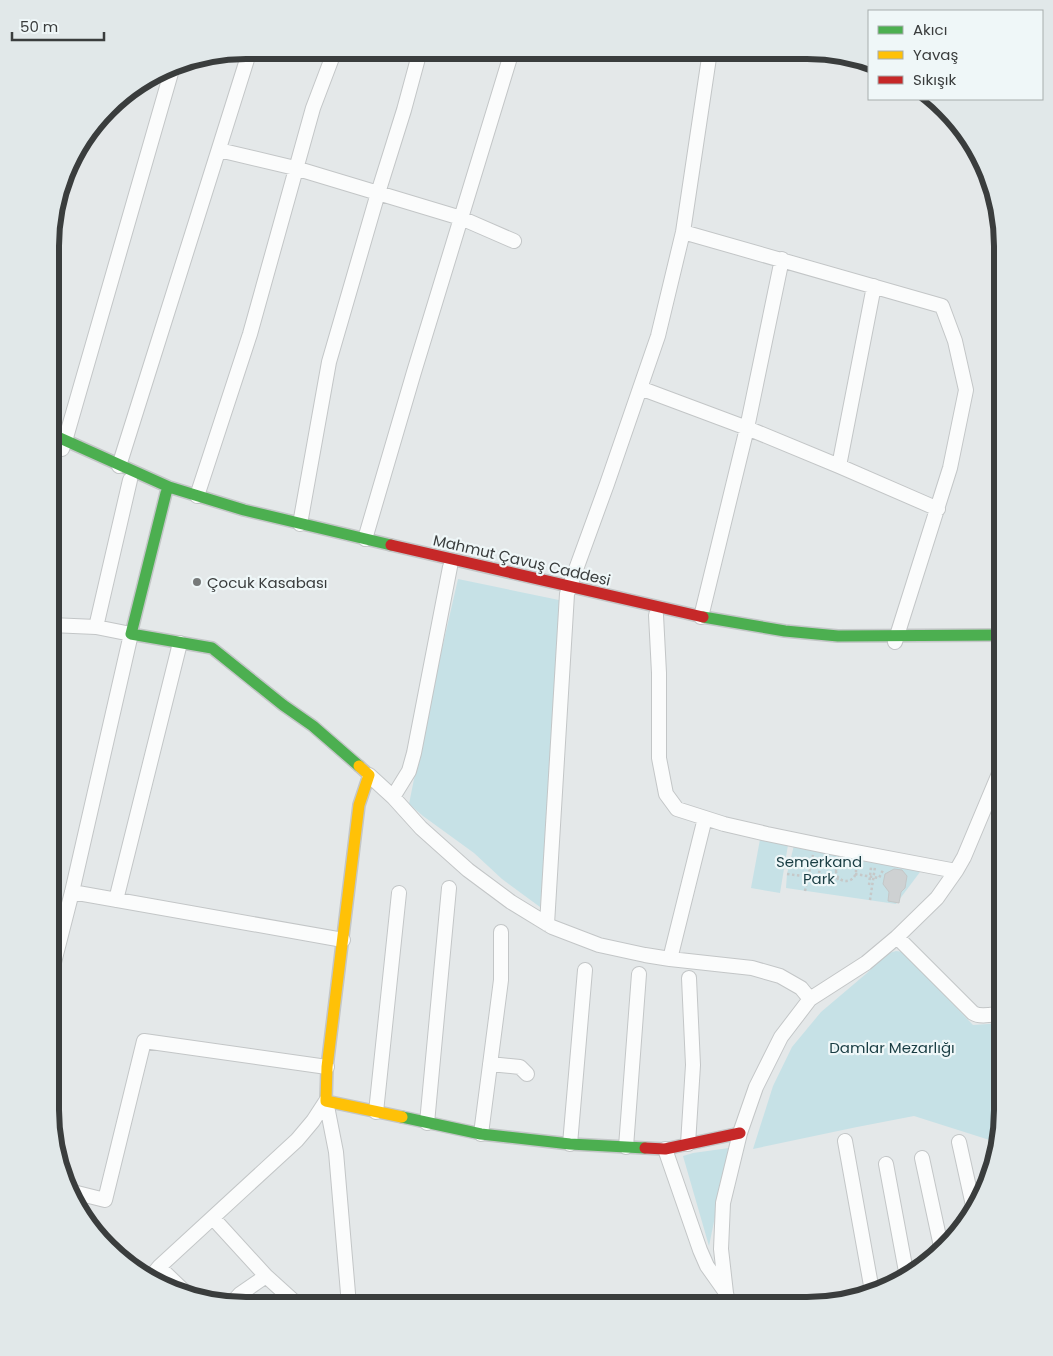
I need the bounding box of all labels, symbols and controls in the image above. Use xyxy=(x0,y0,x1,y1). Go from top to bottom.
scale bar xyxy=(12,10,105,42)
legend xyxy=(868,10,1043,100)
text: 50 m xyxy=(20,16,58,37)
text: Akıcı xyxy=(913,19,947,40)
text: Yavaş xyxy=(913,44,958,65)
text: Sıkışık xyxy=(913,69,956,90)
street label: Mahmut Çavuş Caddesi xyxy=(431,529,613,591)
place label: Çocuk Kasabası xyxy=(207,572,328,593)
marker: Çocuk Kasabası xyxy=(191,576,203,588)
park label: Semerkand Park xyxy=(776,851,862,889)
park label: Damlar Mezarlığı xyxy=(829,1037,955,1058)

